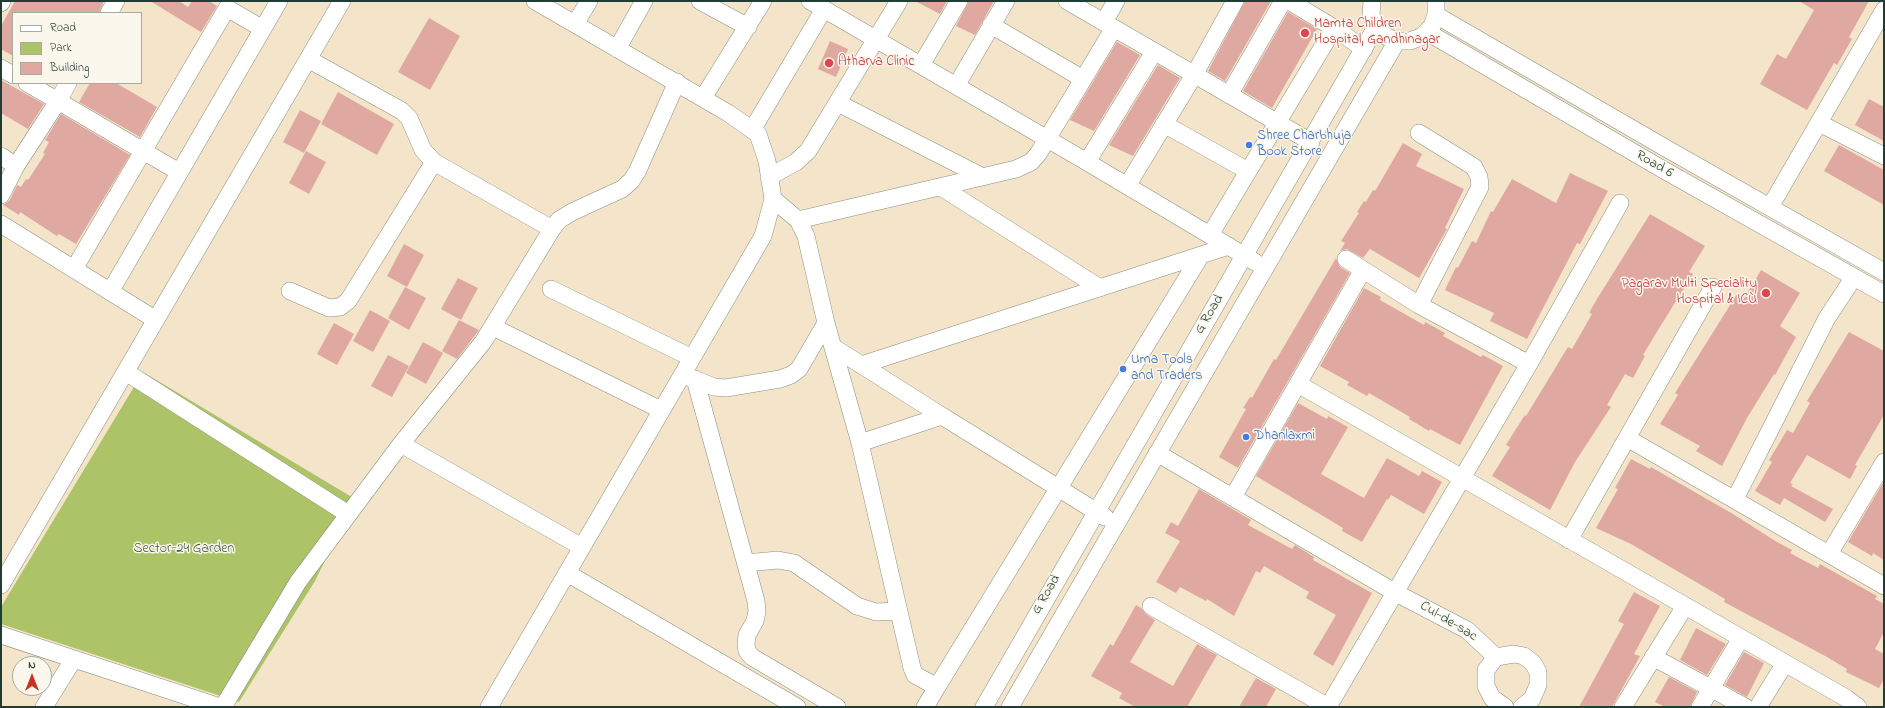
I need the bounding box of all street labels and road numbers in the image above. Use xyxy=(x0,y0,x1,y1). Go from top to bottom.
street label: Road 6 xyxy=(1632,148,1676,182)
street label: G Road xyxy=(1192,292,1228,338)
street label: G Road xyxy=(1029,572,1065,618)
street label: Cul-de-sac xyxy=(1416,598,1480,646)

